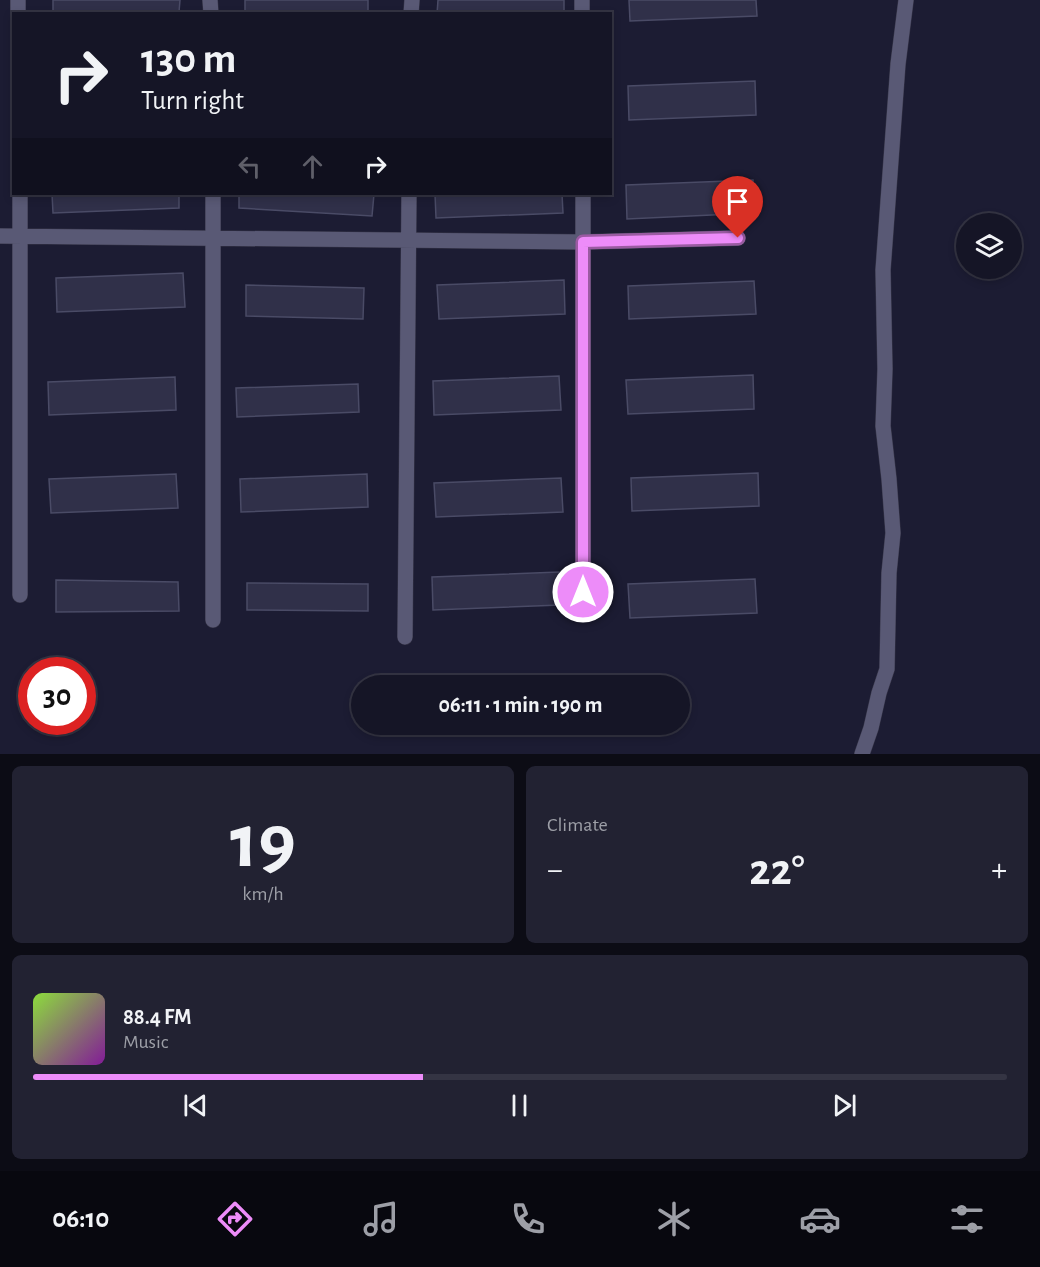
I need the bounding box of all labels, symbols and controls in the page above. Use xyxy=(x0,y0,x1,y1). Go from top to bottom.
icon: right xyxy=(42,36,120,114)
text: 130 m xyxy=(141,38,236,80)
text: Turn right xyxy=(141,87,244,114)
icon: left xyxy=(233,150,266,183)
icon: ahead xyxy=(296,150,329,183)
icon: right xyxy=(359,150,392,183)
pin xyxy=(712,176,763,238)
icon: arrive xyxy=(721,185,754,218)
map controls xyxy=(956,213,1022,279)
button: layers xyxy=(956,213,1022,279)
position arrow xyxy=(551,560,615,624)
speed limit sign: 30 xyxy=(18,657,96,735)
text: 06:11 · 1 min · 190 m xyxy=(439,694,602,716)
text: 19 xyxy=(230,804,296,882)
text: Climate xyxy=(547,815,608,835)
text: 22° xyxy=(749,848,805,893)
text: − xyxy=(547,854,563,887)
text: + xyxy=(991,854,1007,887)
text: km/h xyxy=(242,884,284,904)
text: 88.4 FM xyxy=(123,1006,191,1028)
text: Music xyxy=(123,1032,169,1052)
icon: previous xyxy=(179,1089,212,1122)
icon: pause xyxy=(503,1089,536,1122)
icon: next xyxy=(828,1089,861,1122)
icon: directions xyxy=(214,1198,256,1240)
icon: music xyxy=(360,1198,402,1240)
icon: phone xyxy=(507,1198,549,1240)
icon: climate xyxy=(653,1198,695,1240)
icon: car xyxy=(799,1198,841,1240)
icon: filters xyxy=(946,1198,988,1240)
text: 06:10 xyxy=(52,1205,109,1232)

